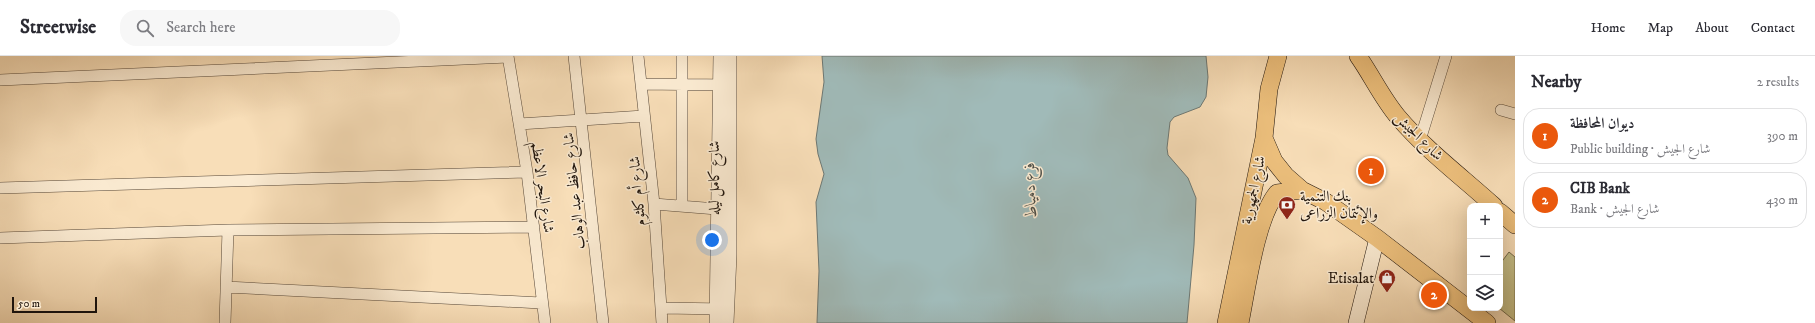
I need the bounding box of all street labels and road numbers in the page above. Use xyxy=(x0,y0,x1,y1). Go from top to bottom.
street label: شارع الجيش xyxy=(1388,108,1447,167)
street label: شارع حافظ عبد الوهاب xyxy=(559,131,593,250)
street label: شارع البحر الاعظم xyxy=(523,140,558,235)
street label: شارع كامل ليله xyxy=(705,141,727,215)
street label: شارع الجمهورية xyxy=(1237,154,1273,227)
street label: شارع أم كلثوم xyxy=(623,155,653,227)

